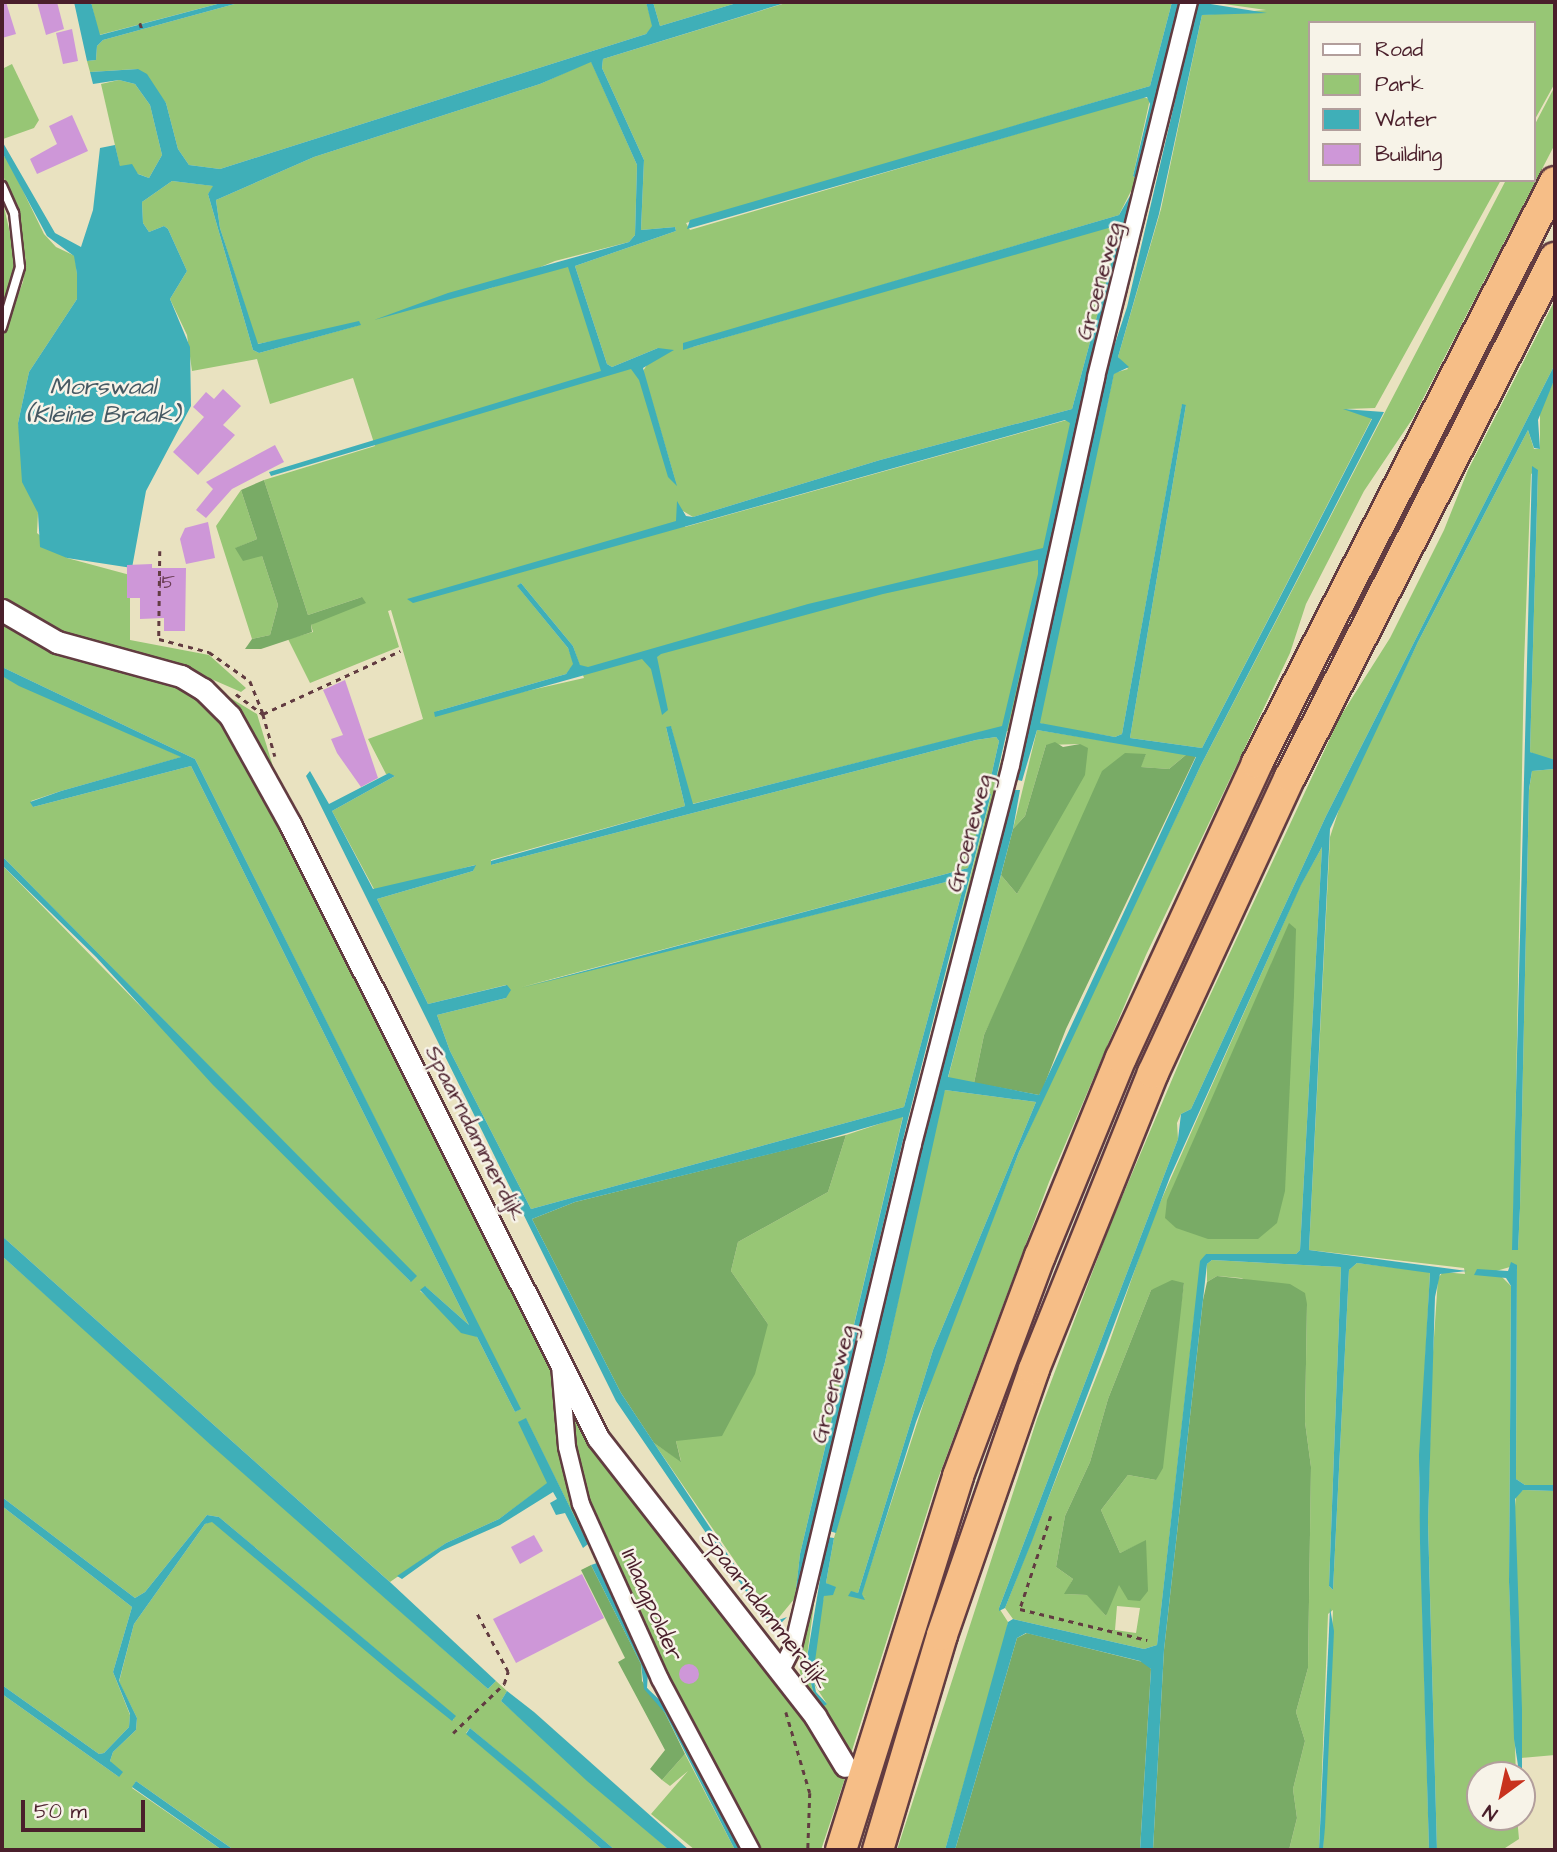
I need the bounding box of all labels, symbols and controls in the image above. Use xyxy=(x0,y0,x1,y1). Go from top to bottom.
legend xyxy=(1308,21,1536,182)
text: Road xyxy=(1375,35,1423,64)
text: Park xyxy=(1375,70,1424,99)
text: Water xyxy=(1375,105,1437,134)
text: Building xyxy=(1375,140,1442,169)
street label: Groeneweg xyxy=(1070,219,1128,343)
water label: Morswaal (Kleine Braak) xyxy=(26,374,180,430)
house number: 15 xyxy=(159,572,175,594)
street label: Groeneweg xyxy=(940,771,998,895)
street label: Spaarndammerdijk xyxy=(419,1041,531,1225)
street label: Groeneweg xyxy=(805,1322,861,1446)
street label: Spaarndammerdijk xyxy=(695,1525,835,1695)
street label: Inlaagpolder xyxy=(615,1545,689,1665)
north arrow xyxy=(1466,1761,1536,1831)
scale bar xyxy=(24,1786,149,1830)
text: 50 m xyxy=(34,1797,87,1826)
text: N xyxy=(1478,1798,1503,1827)

